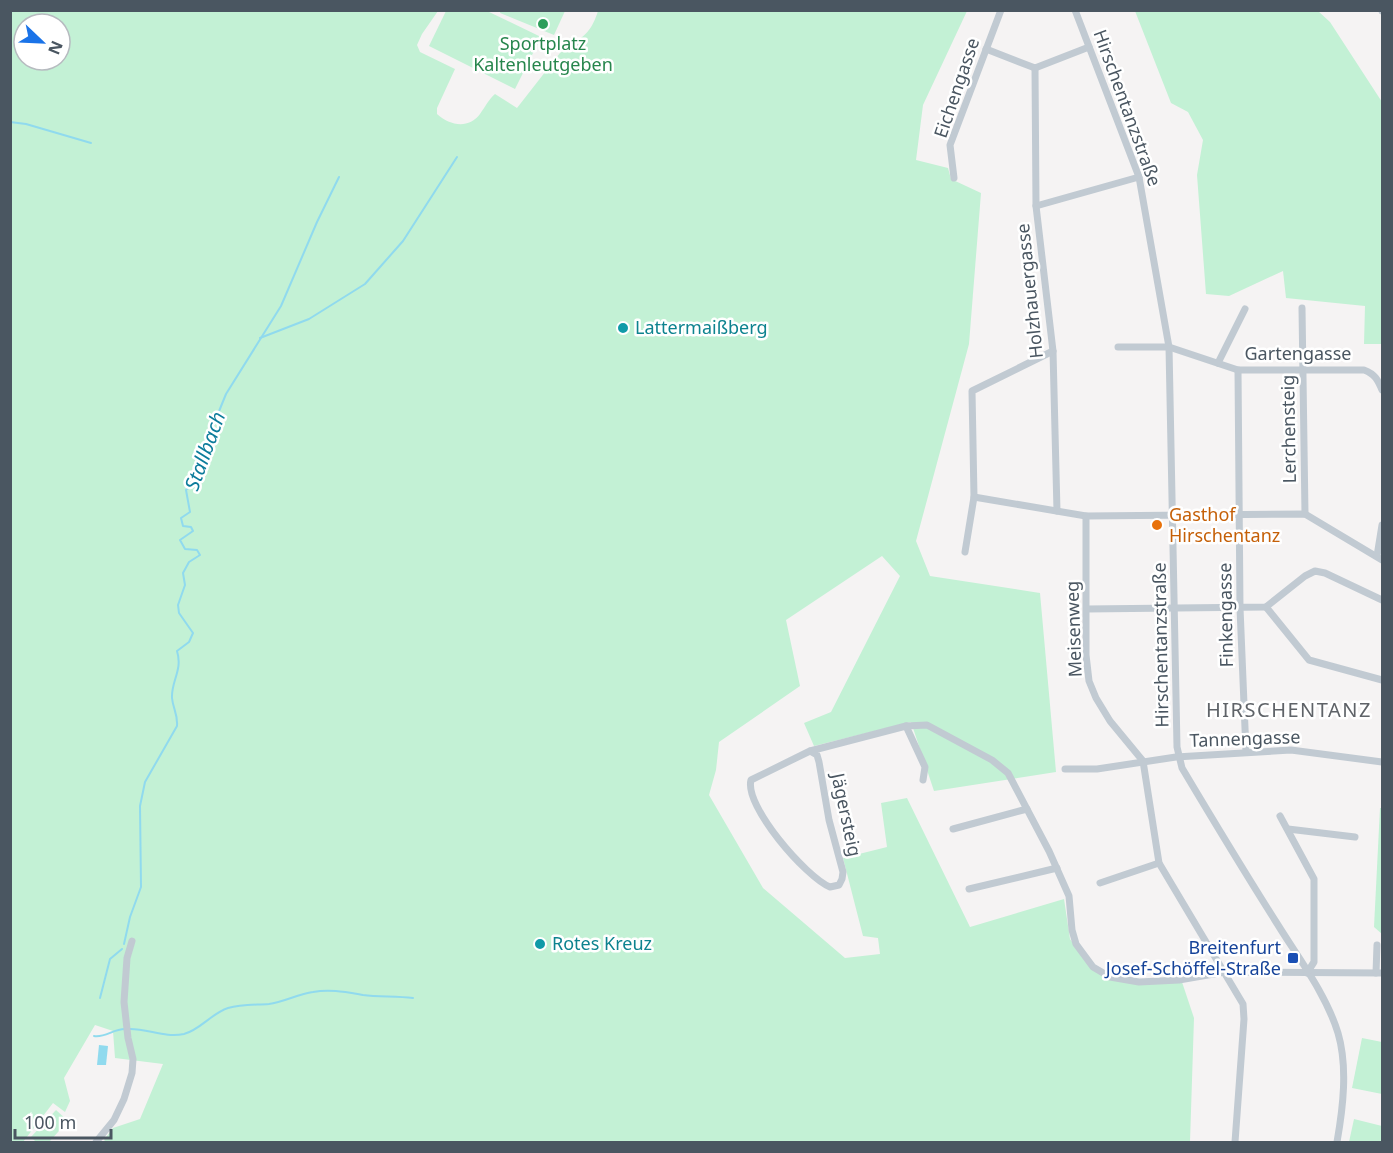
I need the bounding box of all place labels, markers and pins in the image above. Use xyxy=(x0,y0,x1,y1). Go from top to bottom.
marker: Sportplatz Kaltenleutgeben xyxy=(536,17,550,31)
place label: Sportplatz Kaltenleutgeben xyxy=(473,31,613,76)
place label: Lattermaißberg xyxy=(635,315,768,339)
marker: Lattermaißberg xyxy=(616,321,630,335)
place label: Gasthof Hirschentanz xyxy=(1169,502,1280,547)
marker: Gasthof Hirschentanz xyxy=(1150,518,1164,532)
place label: Rotes Kreuz xyxy=(552,931,652,955)
place label: Breitenfurt Josef-Schöffel-Straße xyxy=(1104,935,1281,980)
marker: Rotes Kreuz xyxy=(533,937,547,951)
marker: Breitenfurt Josef-Schöffel-Straße xyxy=(1286,951,1300,965)

